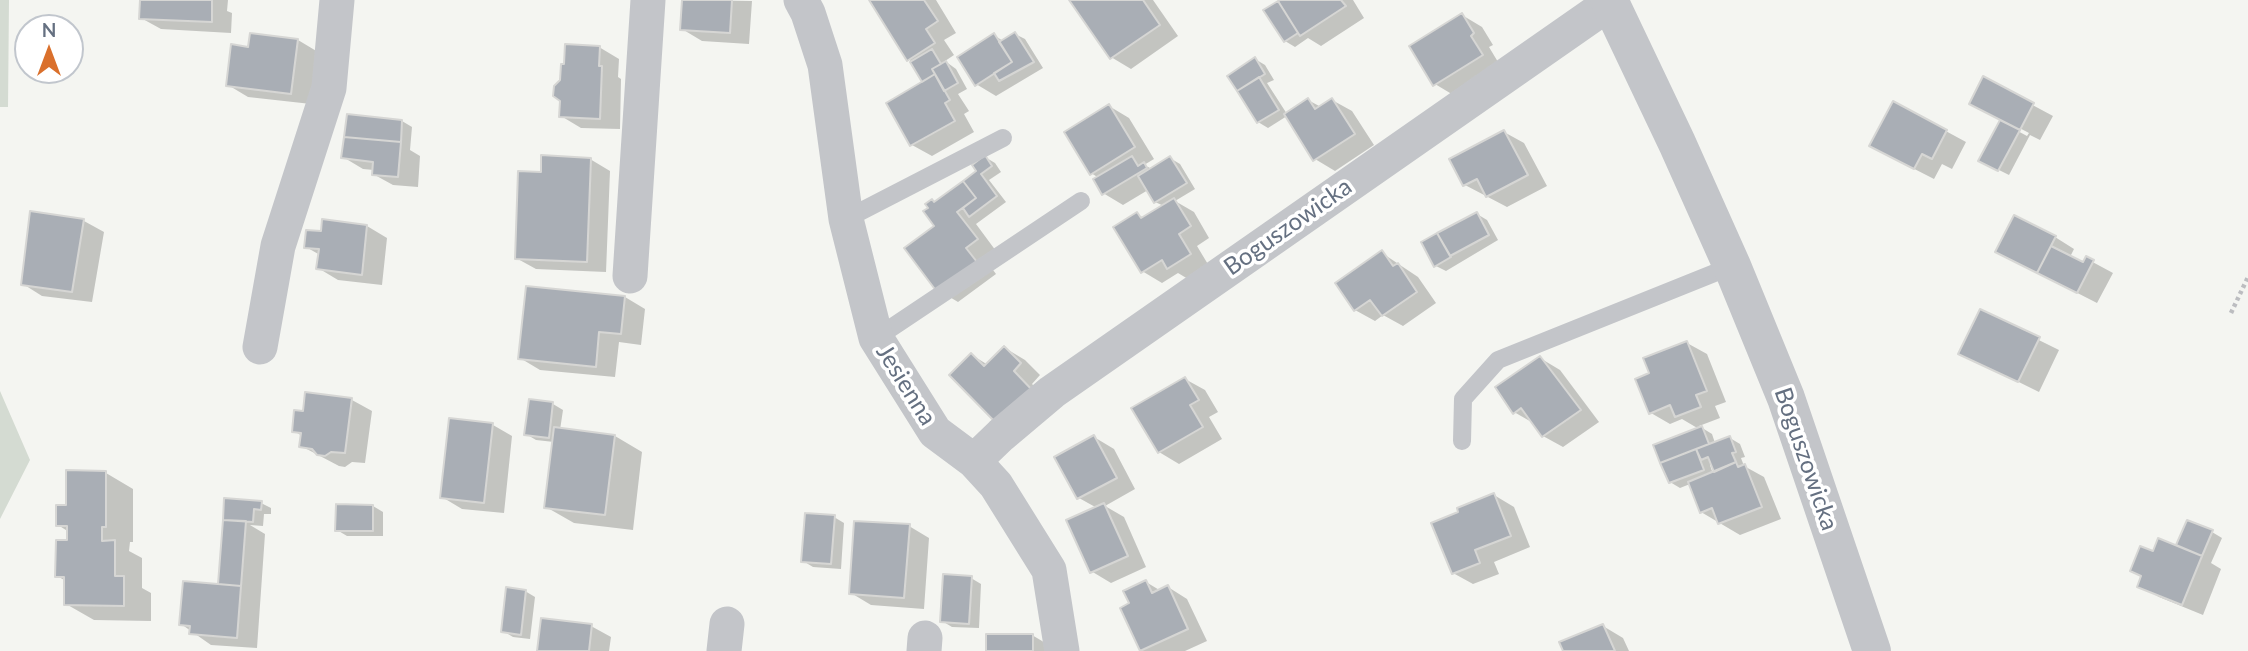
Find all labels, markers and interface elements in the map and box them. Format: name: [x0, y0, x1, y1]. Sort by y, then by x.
north arrow: [14, 14, 84, 84]
text: N: [42, 18, 56, 41]
street label: Boguszowicka: [1219, 172, 1357, 282]
street label: Jesienna: [870, 339, 942, 431]
street label: Boguszowicka: [1768, 384, 1844, 534]

